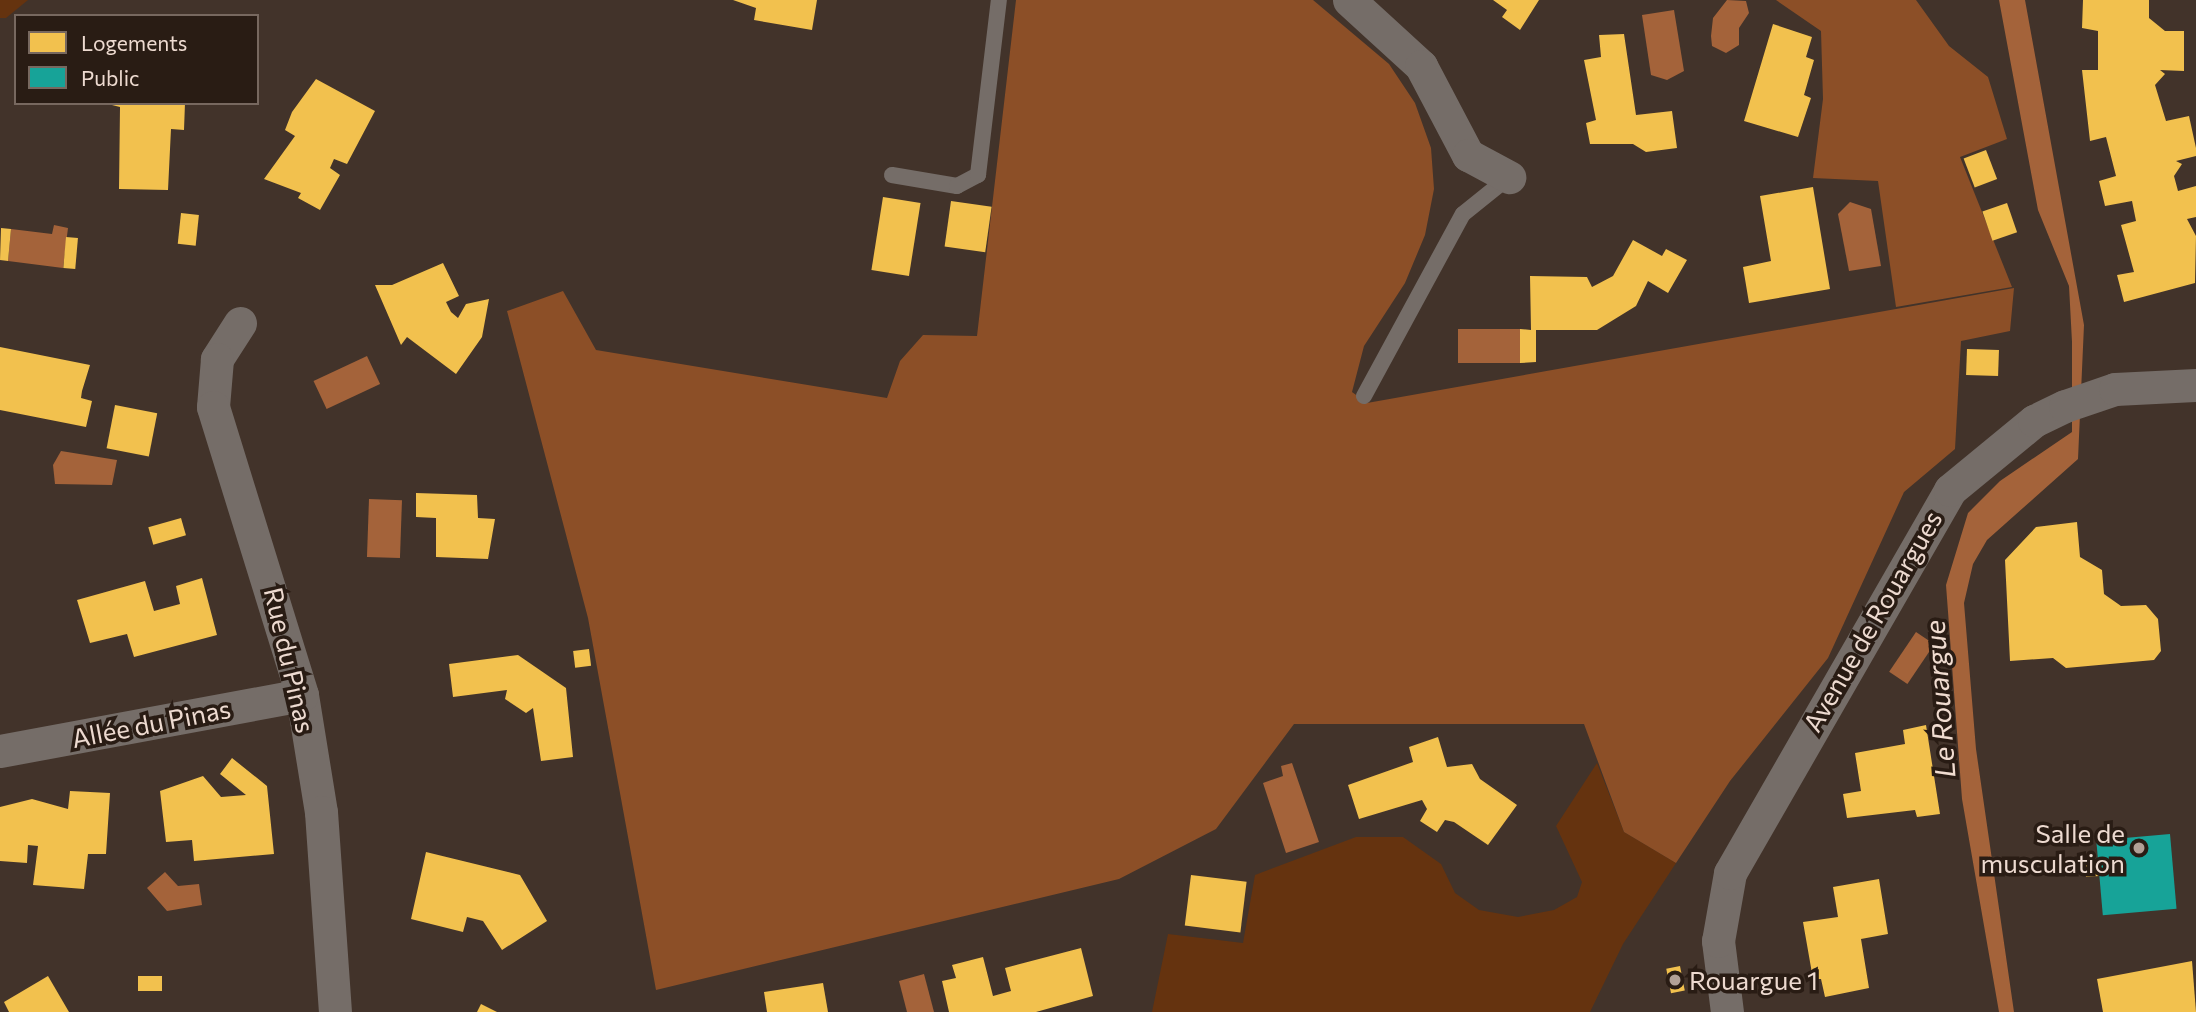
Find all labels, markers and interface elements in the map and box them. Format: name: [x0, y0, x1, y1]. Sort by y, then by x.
legend: [14, 14, 259, 105]
text: Logements: [81, 30, 187, 55]
text: Public: [81, 65, 139, 90]
street label: Avenue de Rouargues: [1796, 505, 1948, 737]
street label: Rue du Pinas: [258, 584, 322, 736]
water label: Le Rouargue: [1917, 619, 1961, 779]
street label: Allée du Pinas: [69, 692, 233, 754]
place label: Salle de musculation: [1981, 817, 2125, 878]
marker: Salle de musculation: [2131, 840, 2147, 856]
place label: Rouargue 1: [1689, 964, 1818, 996]
marker: Rouargue 1: [1667, 972, 1683, 988]

